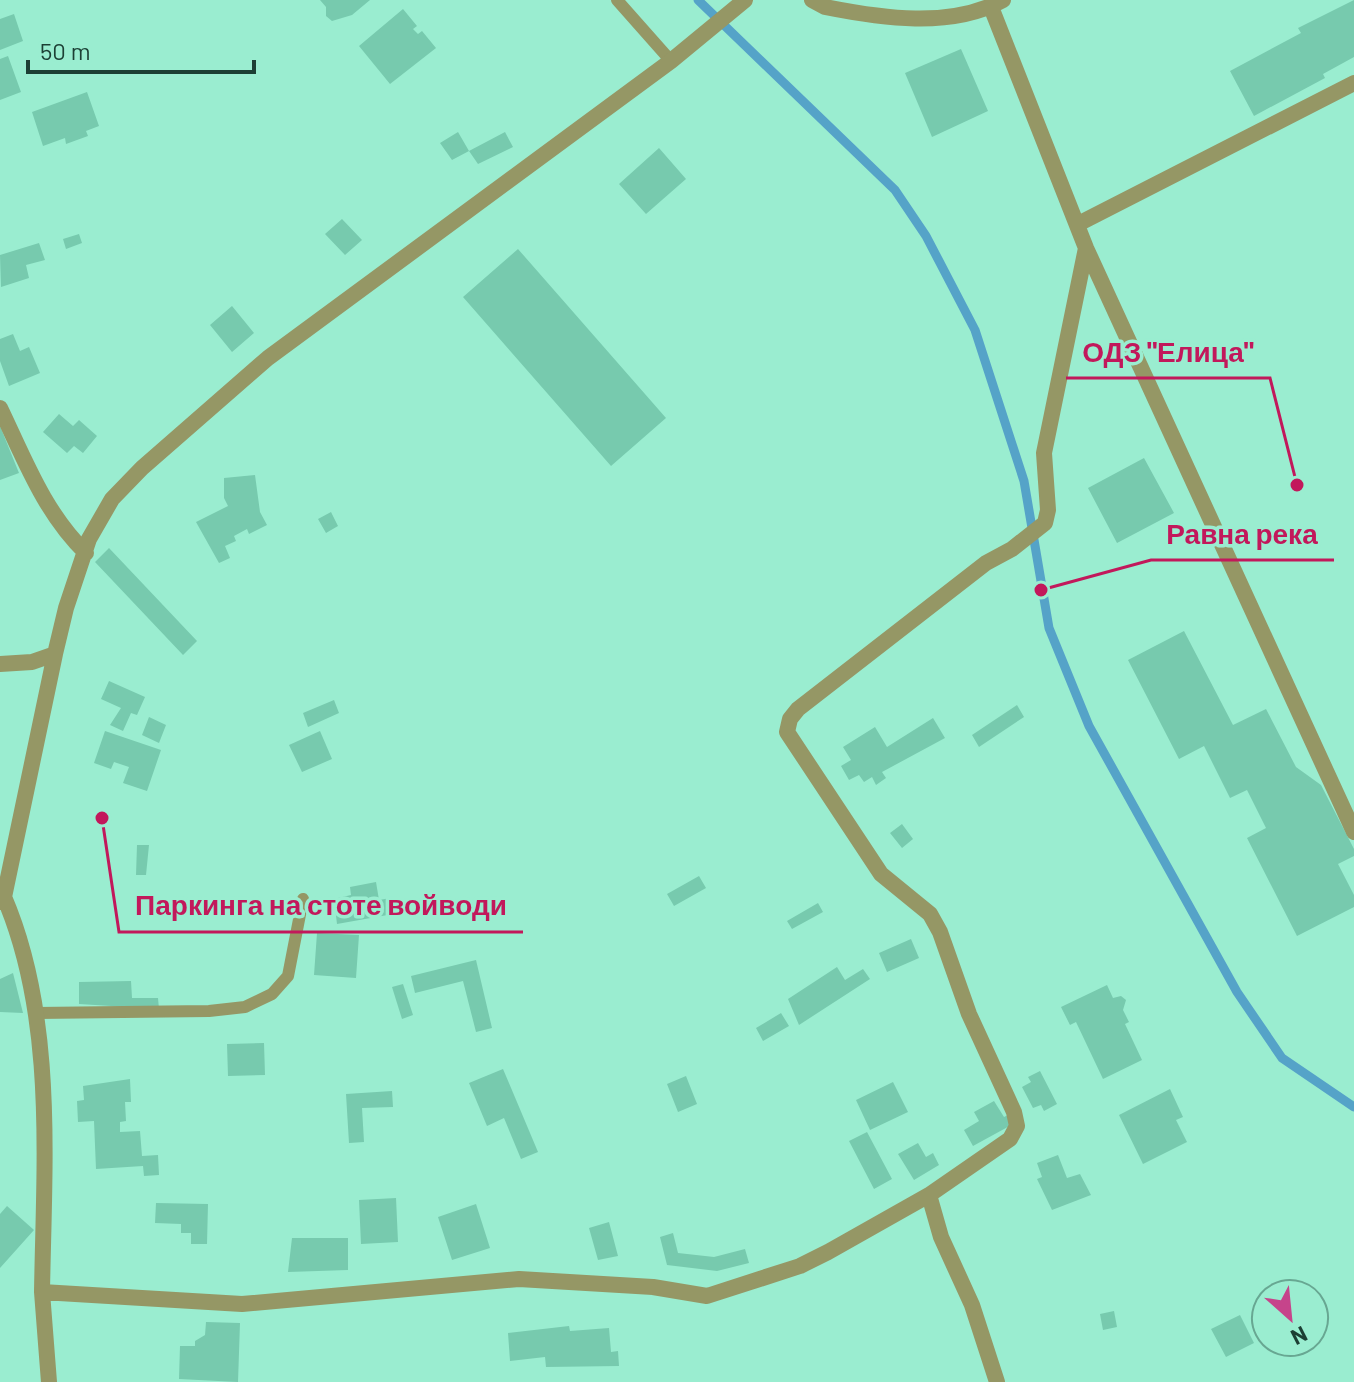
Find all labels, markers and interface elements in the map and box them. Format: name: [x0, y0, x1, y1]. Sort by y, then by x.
scale bar: [28, 24, 254, 74]
text: 50 m: [40, 36, 91, 65]
callout: ОДЗ "Елица": [1066, 326, 1270, 378]
text: ОДЗ "Елица": [1082, 334, 1254, 368]
callout: Равна река: [1151, 508, 1334, 560]
text: Равна река: [1166, 516, 1318, 550]
callout: Паркинга на стоте войводи: [119, 880, 523, 932]
text: Паркинга на стоте войводи: [135, 887, 507, 921]
north arrow: [1250, 1278, 1330, 1358]
text: N: [1287, 1322, 1312, 1352]

